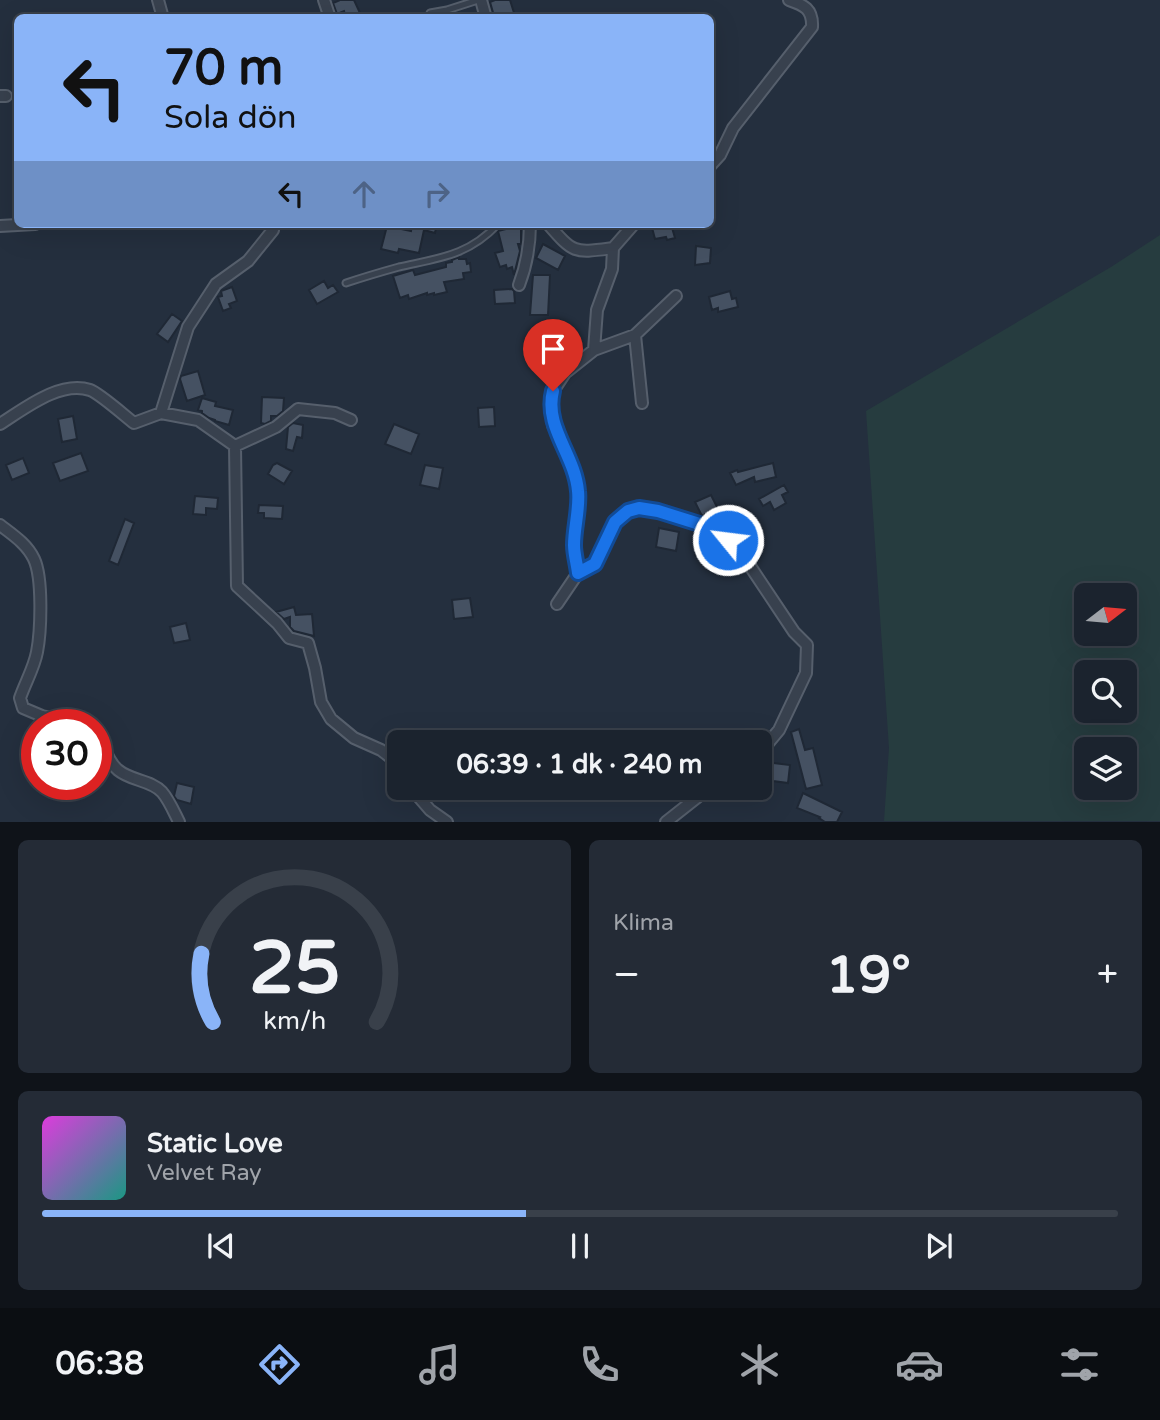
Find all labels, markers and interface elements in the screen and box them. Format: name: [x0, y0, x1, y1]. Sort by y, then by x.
text: 70 m: [164, 39, 283, 98]
icon: left: [49, 42, 140, 133]
text: Sola dön: [164, 99, 297, 137]
icon: left: [272, 175, 310, 213]
icon: ahead: [345, 175, 383, 213]
icon: right: [418, 175, 456, 213]
pin: [523, 319, 583, 391]
icon: arrive: [534, 330, 572, 368]
position arrow: [691, 503, 765, 577]
north arrow: [1074, 583, 1138, 646]
map controls: [1074, 583, 1137, 800]
button: search: [1074, 660, 1137, 723]
speed limit sign: 30: [21, 709, 112, 800]
button: layers: [1074, 737, 1137, 800]
text: 06:39 · 1 dk · 240 m: [457, 749, 702, 780]
text: Klima: [613, 909, 674, 937]
text: 25: [249, 926, 340, 1014]
text: 19°: [826, 944, 911, 1007]
text: −: [613, 952, 640, 998]
text: +: [1097, 952, 1118, 998]
text: km/h: [263, 1006, 326, 1036]
text: Static Love: [147, 1128, 283, 1159]
text: Velvet Ray: [147, 1159, 262, 1187]
icon: previous: [202, 1227, 240, 1265]
icon: pause: [561, 1227, 599, 1265]
icon: next: [920, 1227, 958, 1265]
icon: directions: [255, 1340, 304, 1389]
icon: music: [415, 1340, 464, 1389]
icon: phone: [575, 1340, 624, 1389]
icon: climate: [735, 1340, 784, 1389]
icon: car: [895, 1340, 944, 1389]
icon: filters: [1055, 1340, 1104, 1389]
text: 06:38: [56, 1345, 144, 1383]

